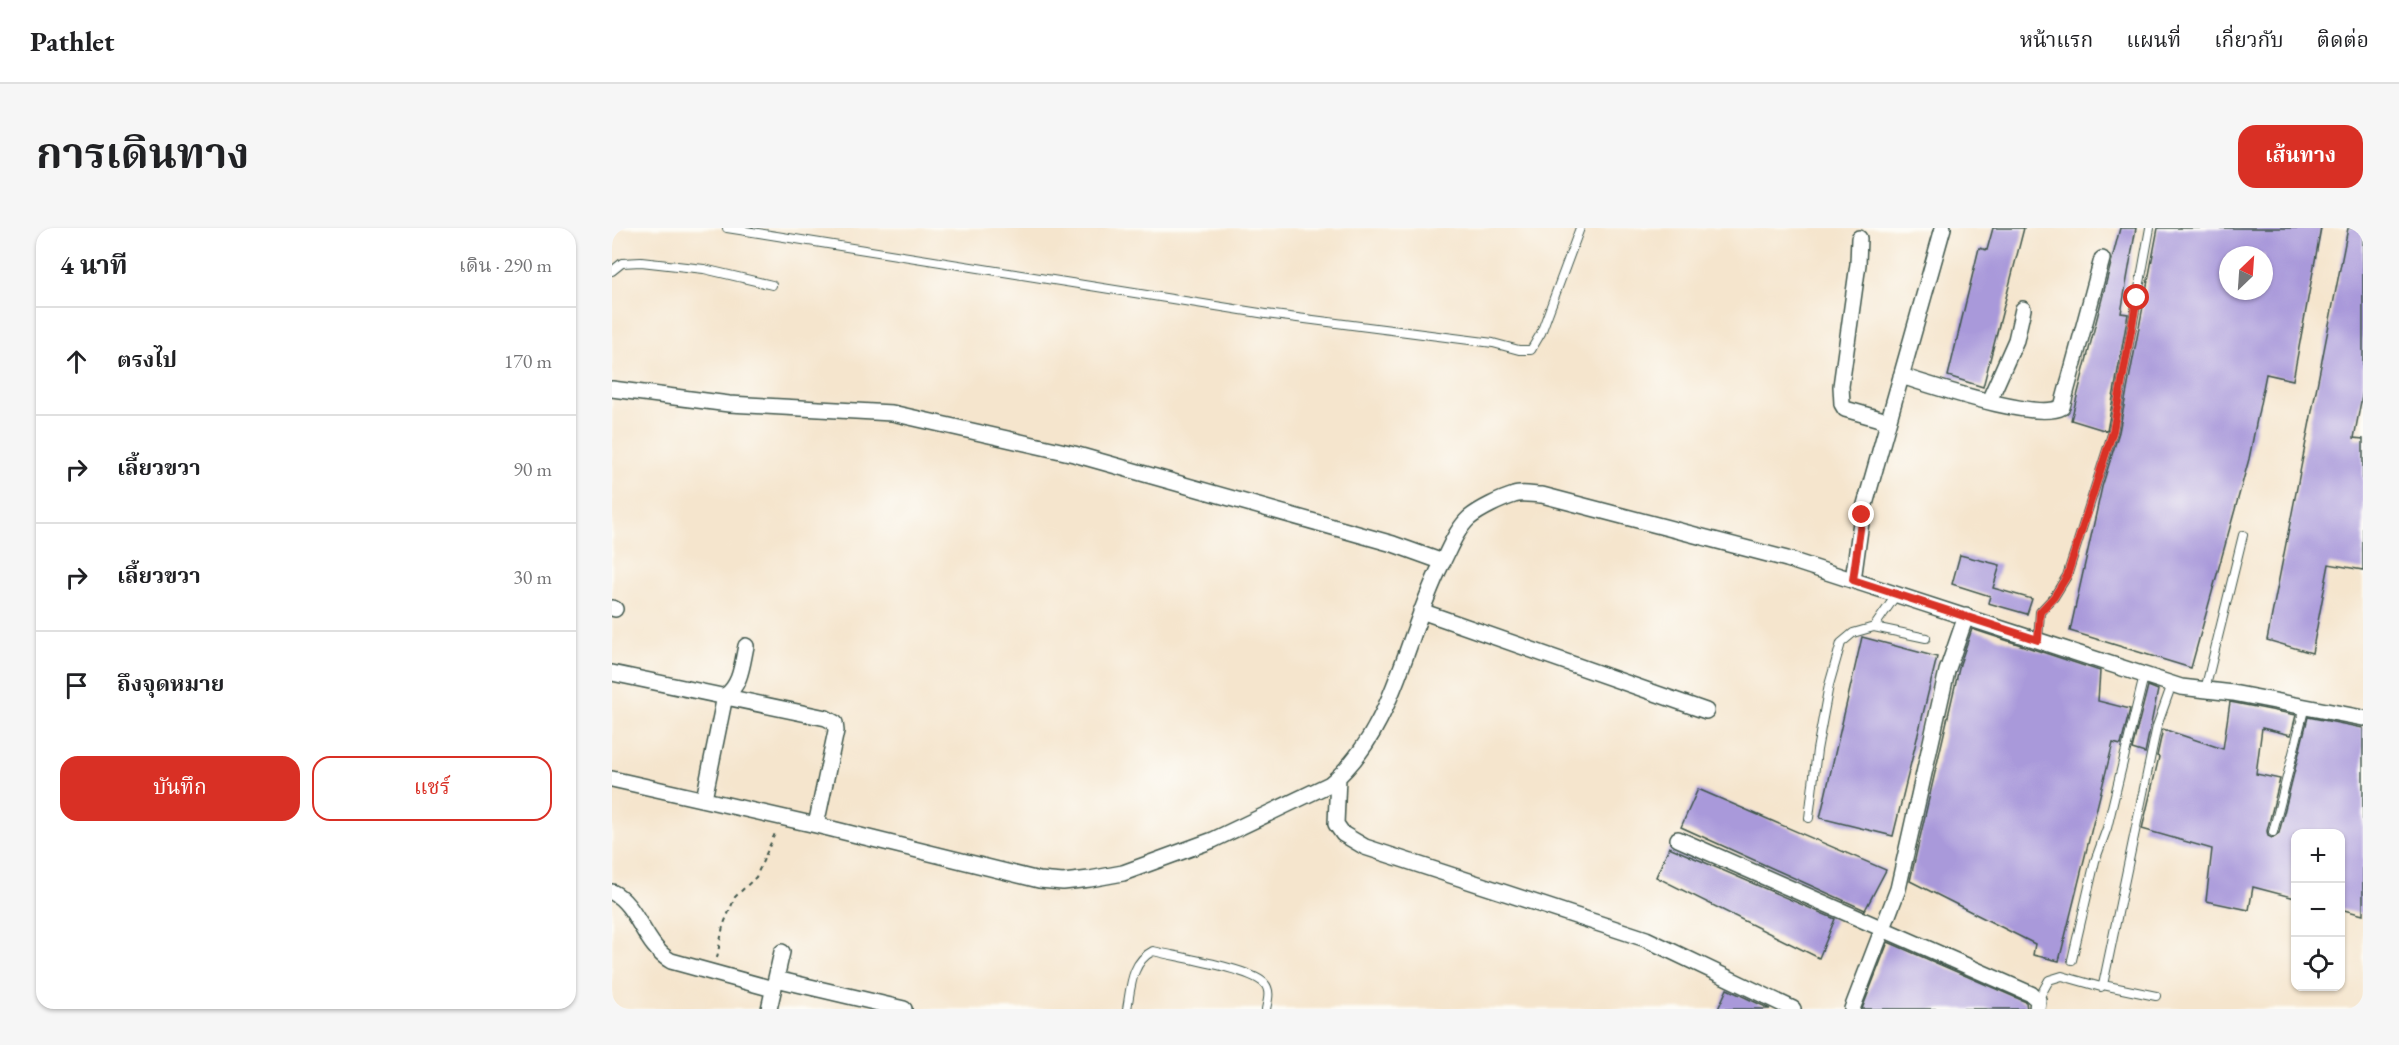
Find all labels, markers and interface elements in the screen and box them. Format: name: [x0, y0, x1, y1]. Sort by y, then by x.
text: Pathlet: [30, 23, 114, 59]
text: หน้าแรก: [2020, 26, 2093, 53]
text: แผนที่: [2126, 26, 2181, 53]
text: เกี่ยวกับ: [2214, 26, 2284, 53]
text: ติดต่อ: [2317, 26, 2369, 53]
button: เส้นทาง: [2238, 125, 2363, 188]
text: การเดินทาง: [36, 126, 249, 181]
north arrow: [2219, 246, 2273, 300]
text: 4 นาที: [60, 248, 127, 282]
text: เดิน · 290 m: [459, 252, 552, 278]
route start: [2123, 284, 2149, 310]
icon: ahead: [60, 345, 93, 378]
text: ตรงไป: [117, 345, 177, 374]
text: 170 m: [504, 348, 552, 374]
icon: right: [60, 453, 93, 486]
text: เลี้ยวขวา: [117, 453, 201, 482]
text: 90 m: [513, 456, 552, 482]
route end: [1848, 501, 1874, 527]
icon: right: [60, 561, 93, 594]
text: เลี้ยวขวา: [117, 561, 201, 590]
text: 30 m: [513, 564, 552, 590]
icon: arrive: [60, 669, 93, 702]
text: ถึงจุดหมาย: [117, 669, 224, 698]
button: บันทึก: [60, 756, 300, 821]
button: แชร์: [312, 756, 552, 821]
map controls: [2291, 829, 2345, 991]
button: +: [2291, 829, 2345, 883]
button: −: [2291, 883, 2345, 937]
button: locate: [2291, 937, 2345, 991]

